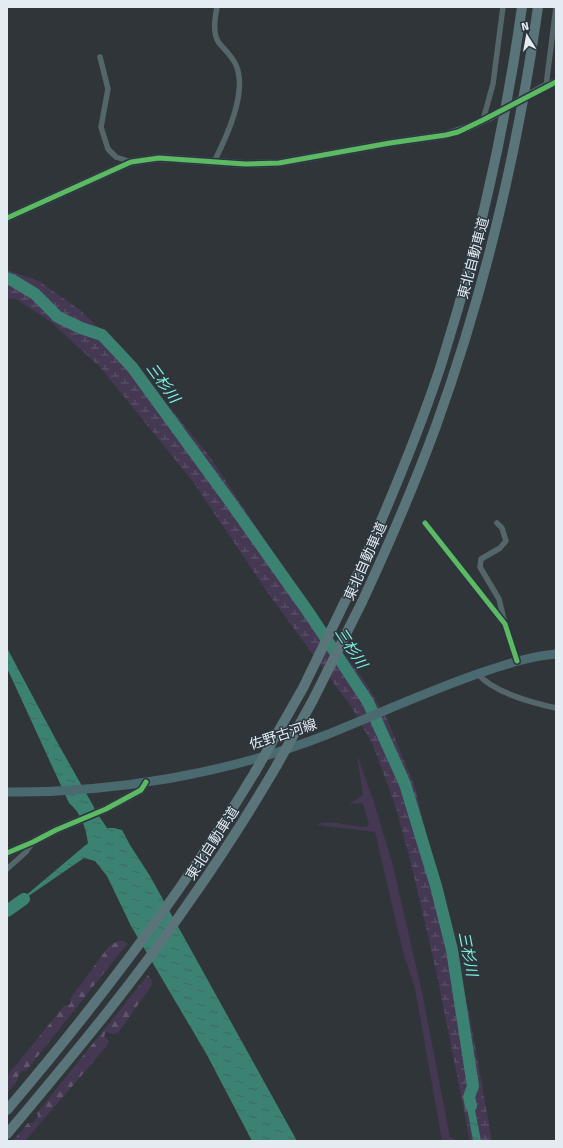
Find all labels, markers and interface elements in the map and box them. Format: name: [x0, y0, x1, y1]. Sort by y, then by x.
north arrow: [507, 16, 547, 56]
text: N: [520, 20, 530, 34]
street label: 東北自動車道: [454, 215, 493, 301]
water label: 三杉川: [142, 360, 185, 408]
street label: 東北自動車道: [341, 519, 390, 603]
water label: 三杉川: [331, 624, 372, 673]
street label: 佐野古河線: [247, 716, 319, 753]
street label: 東北自動車道: [182, 803, 242, 883]
water label: 三杉川: [455, 930, 482, 980]

